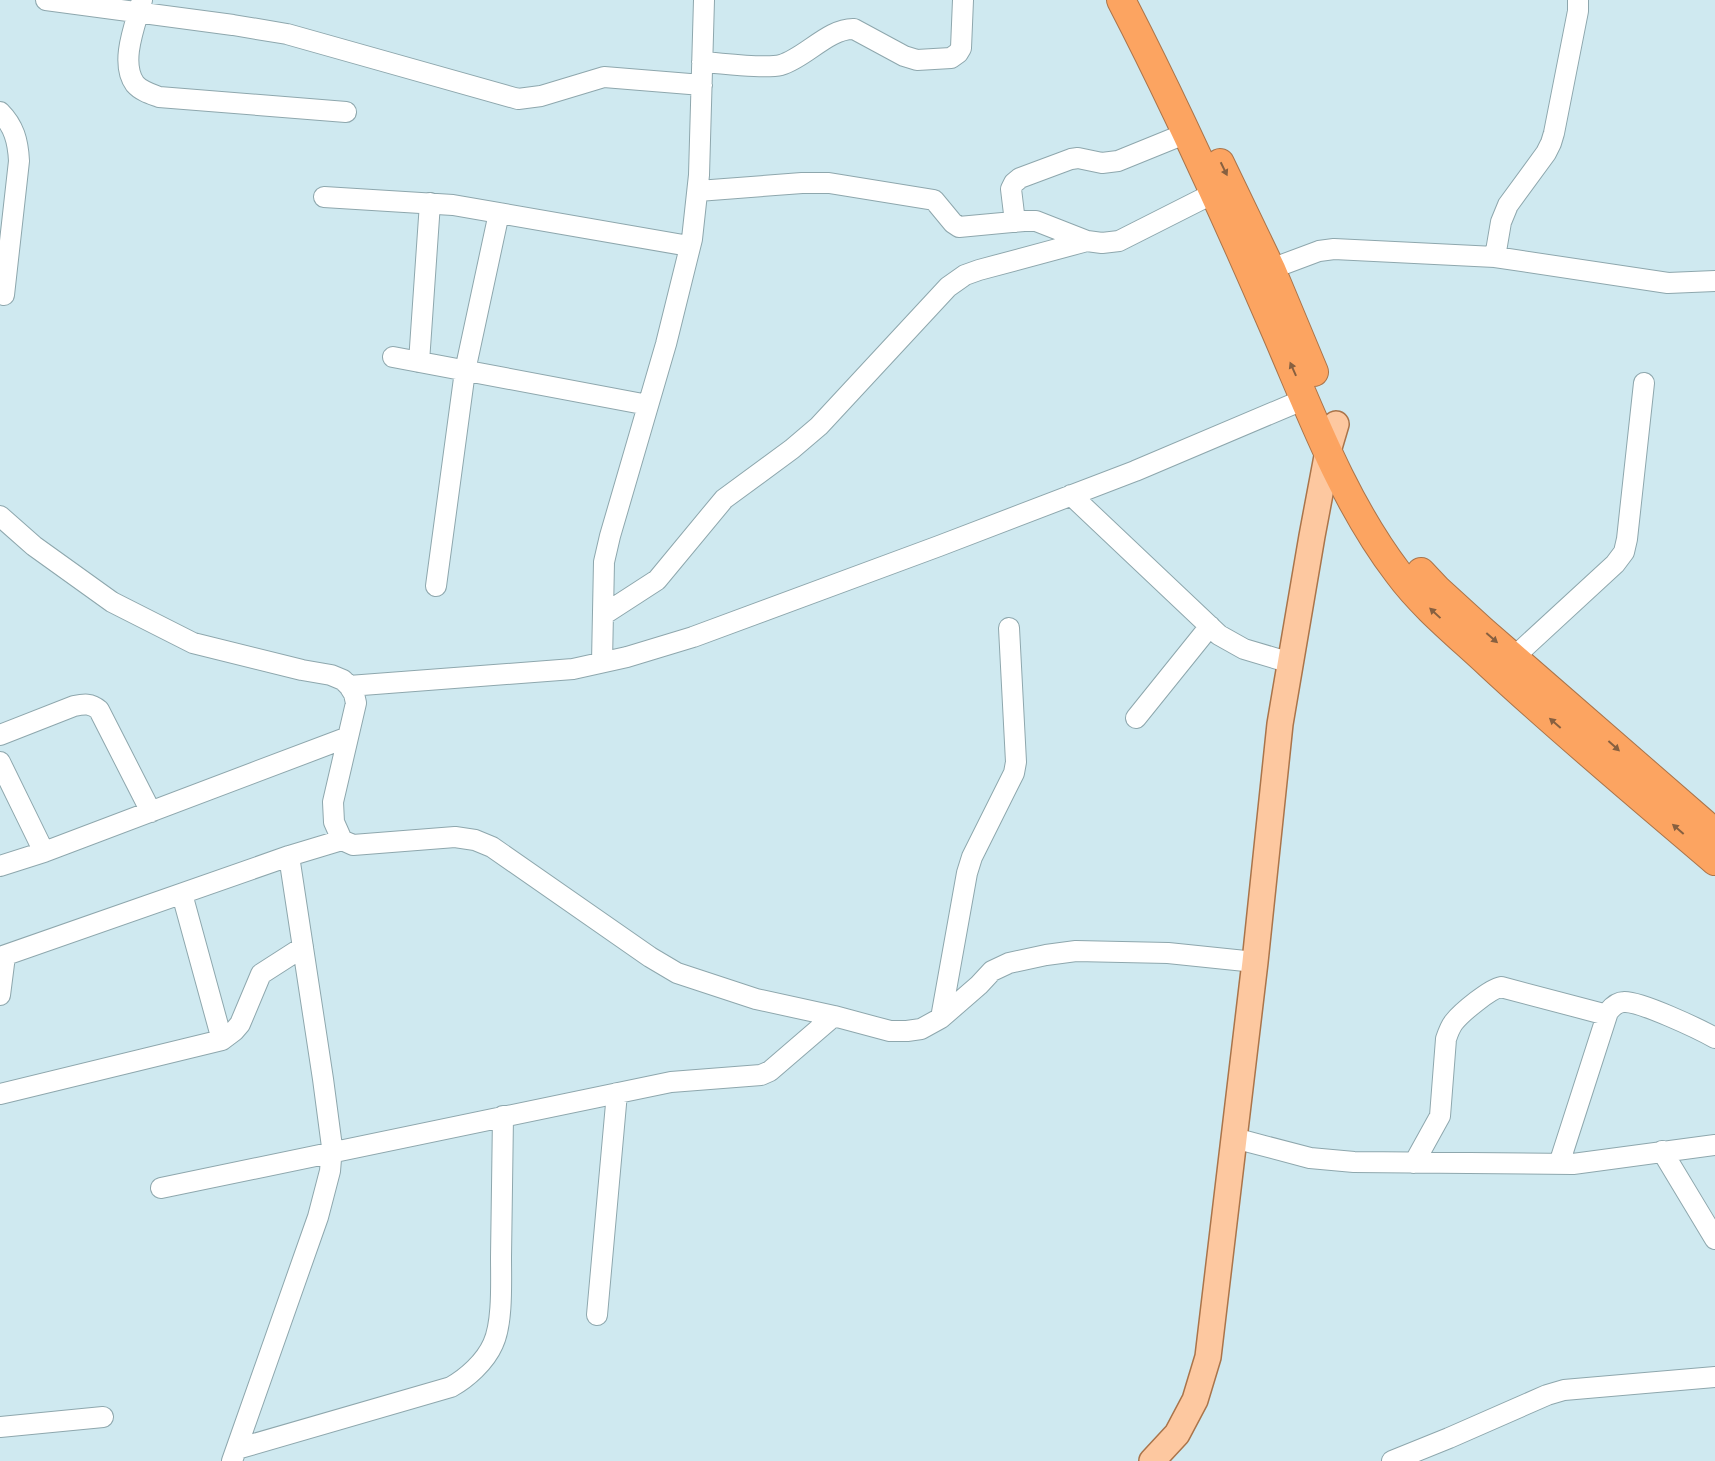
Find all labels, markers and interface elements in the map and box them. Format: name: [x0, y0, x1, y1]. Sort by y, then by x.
one-way arrow: [1220, 162, 1228, 176]
one-way arrow: [1288, 362, 1296, 376]
one-way arrow: [1429, 607, 1441, 619]
one-way arrow: [1486, 633, 1499, 644]
one-way arrow: [1549, 717, 1561, 729]
one-way arrow: [1608, 740, 1620, 752]
one-way arrow: [1672, 824, 1685, 835]

